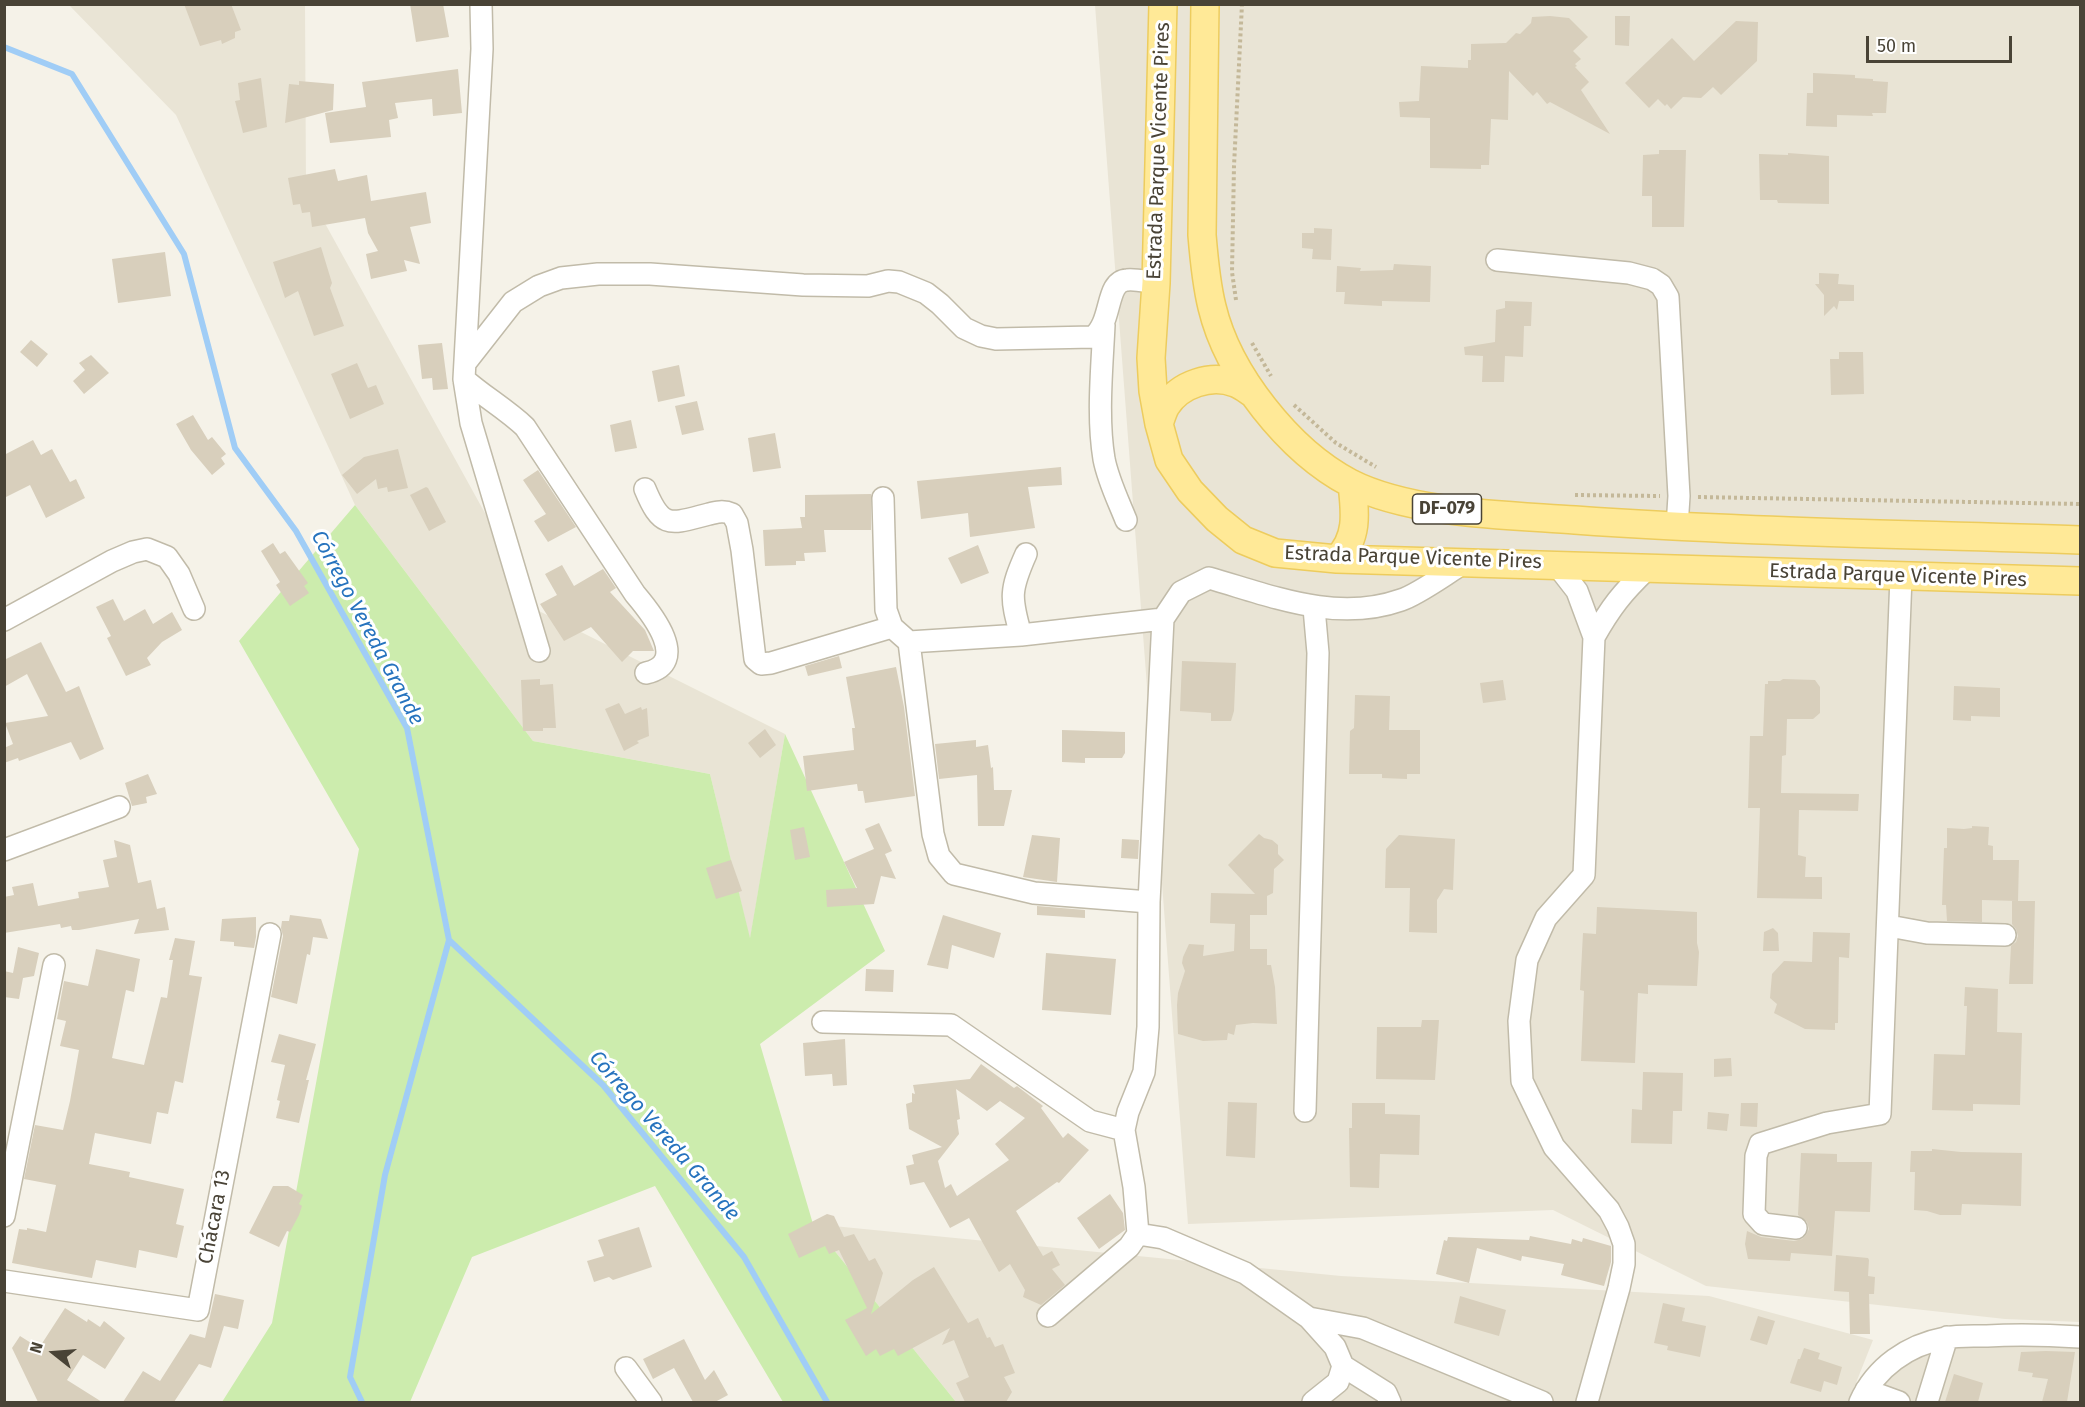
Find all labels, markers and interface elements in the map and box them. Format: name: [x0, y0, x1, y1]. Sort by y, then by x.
street label: Estrada Parque Vicente Pires: [1143, 22, 1175, 280]
scale bar: [1869, 24, 2014, 62]
text: 50 m: [1877, 35, 1916, 57]
road number: DF-079: [1412, 494, 1482, 524]
water label: Córrego Vereda Grande: [305, 526, 429, 730]
street label: Estrada Parque Vicente Pires: [1284, 542, 1542, 574]
street label: Estrada Parque Vicente Pires: [1769, 560, 2027, 592]
water label: Córrego Vereda Grande: [583, 1046, 745, 1226]
street label: Chácara 13: [194, 1168, 236, 1266]
north arrow: [24, 1323, 84, 1383]
text: N: [26, 1340, 47, 1355]

